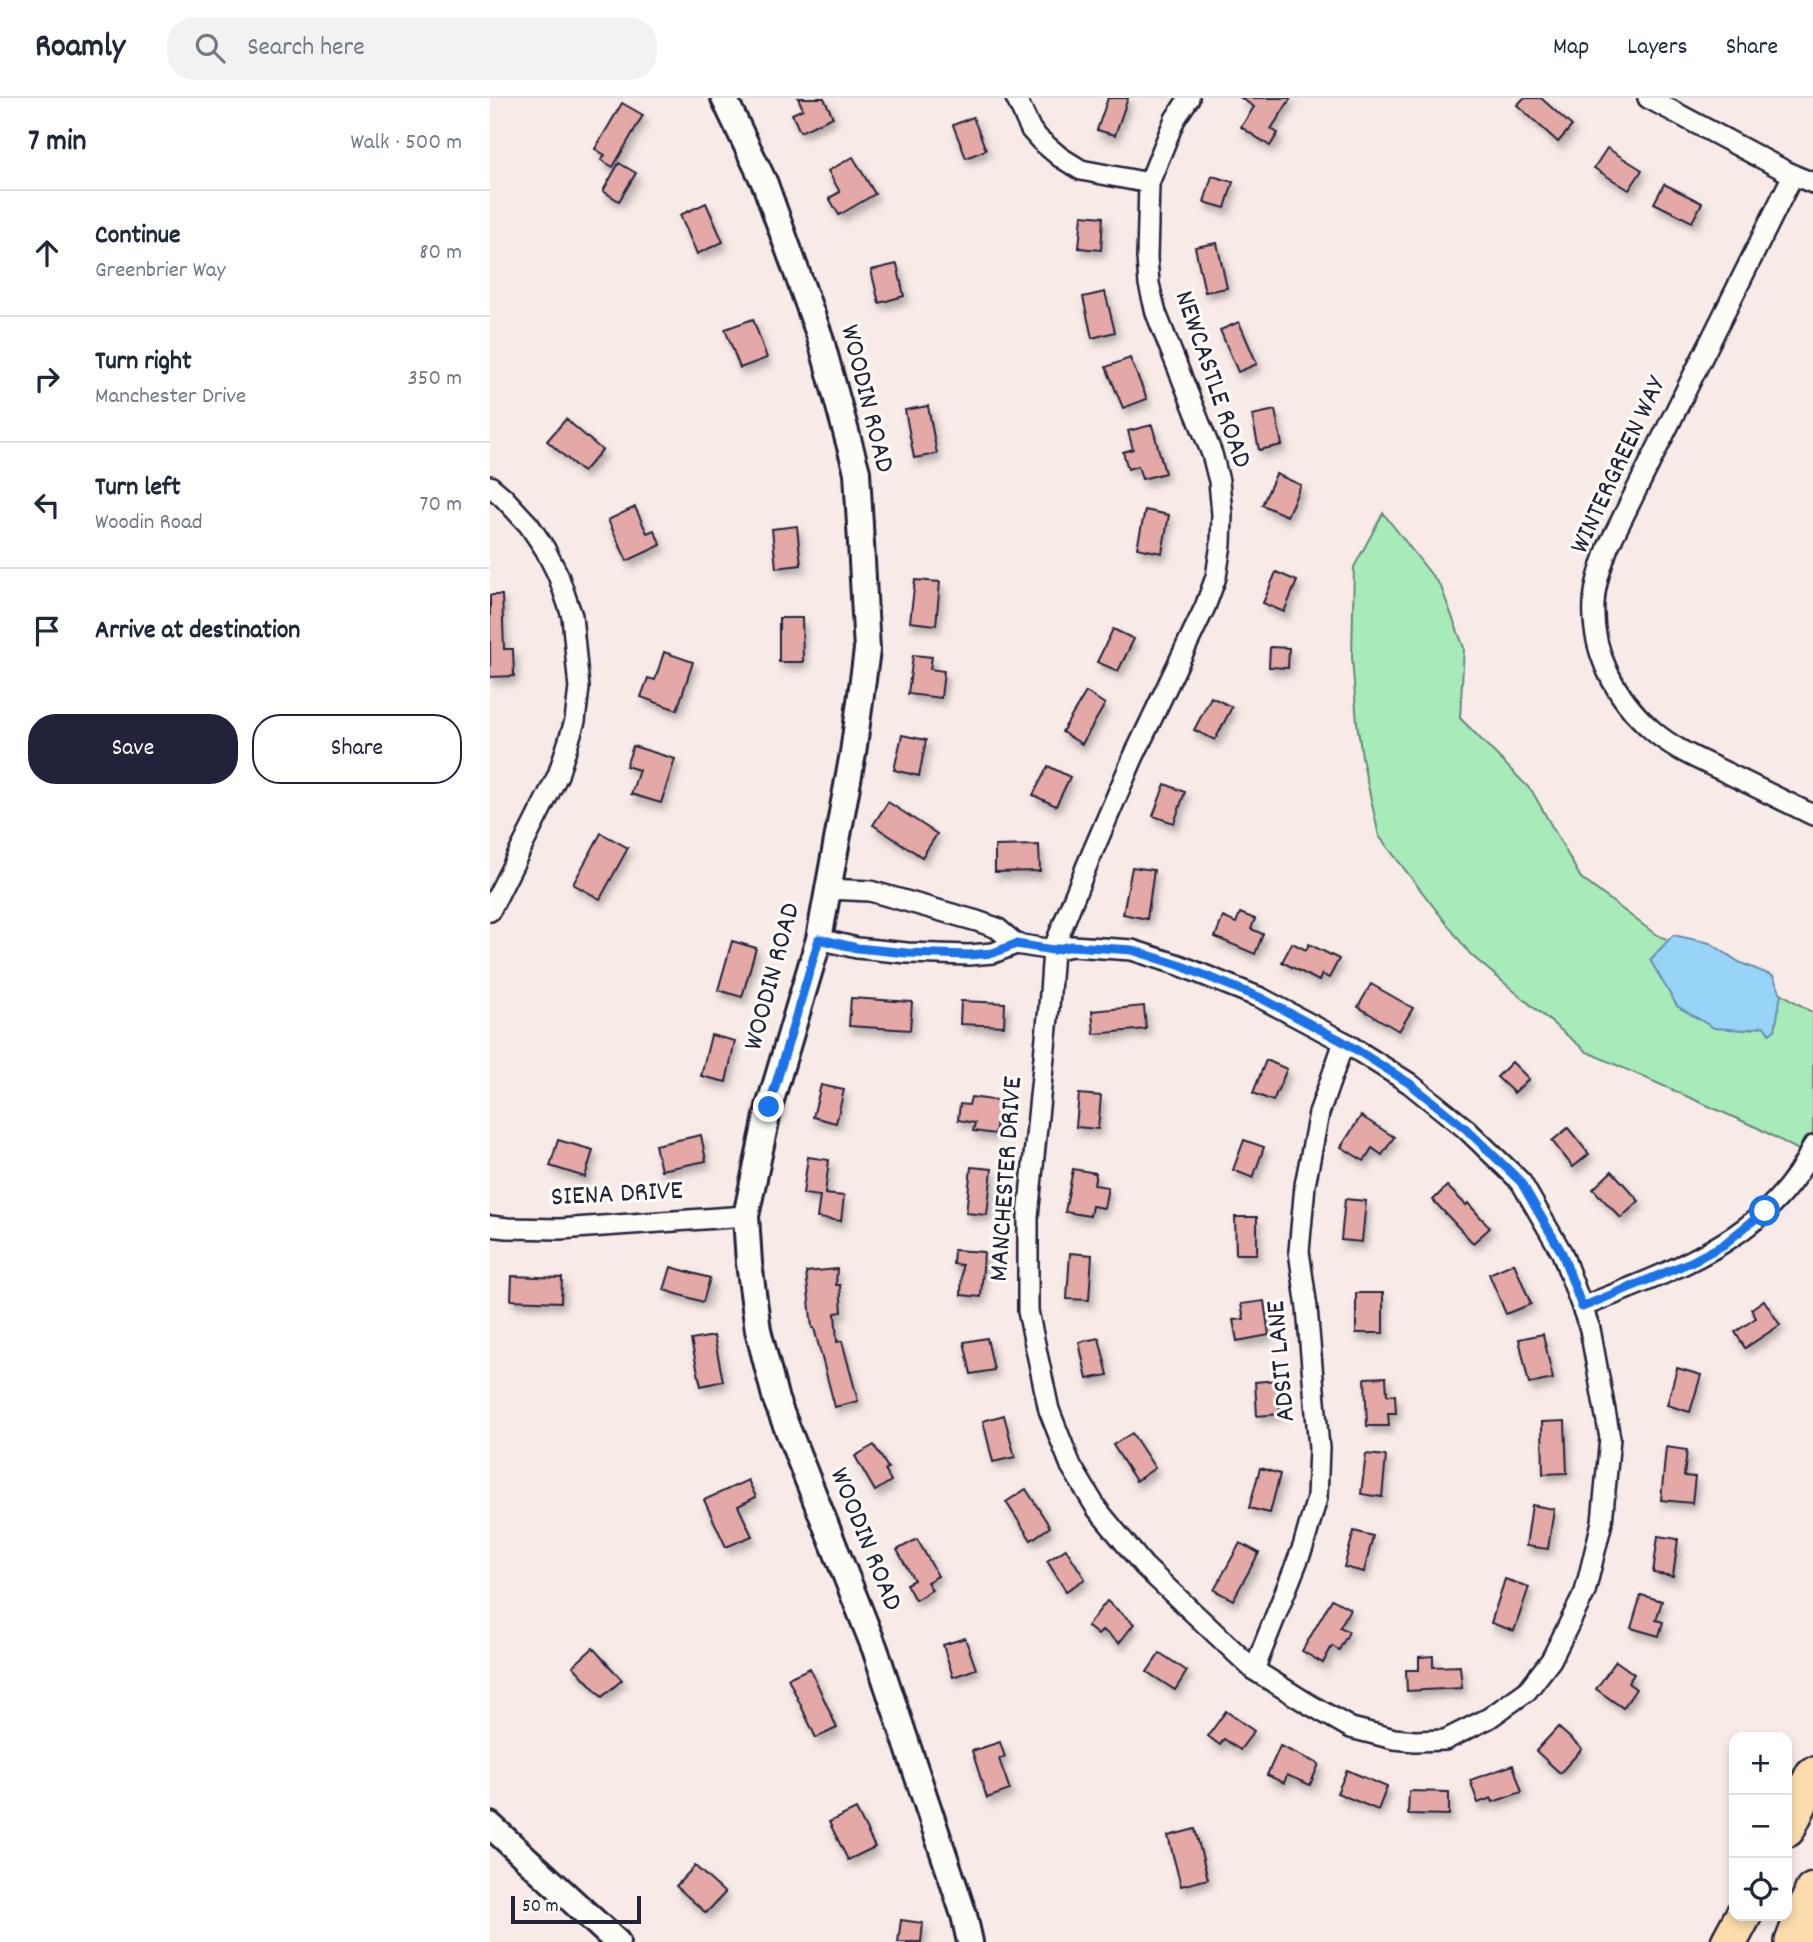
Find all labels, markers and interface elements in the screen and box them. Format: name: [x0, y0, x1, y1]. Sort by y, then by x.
search box: [167, 17, 657, 80]
text: Roamly: [35, 25, 125, 72]
icon: search: [191, 29, 229, 67]
text: Search here: [247, 30, 365, 67]
text: Map: [1553, 31, 1589, 65]
text: Layers: [1627, 31, 1688, 65]
text: Share: [1726, 31, 1778, 65]
text: 7 min: [28, 122, 86, 165]
text: Walk · 500 m: [351, 127, 462, 160]
text: Continue: [95, 218, 180, 255]
icon: ahead: [28, 234, 66, 272]
text: 80 m: [419, 237, 462, 270]
text: Greenbrier Way: [95, 255, 226, 288]
street label: NEWCASTLE ROAD: [1162, 286, 1260, 474]
street label: WOODIN ROAD: [827, 321, 903, 477]
text: Turn right: [95, 344, 192, 381]
icon: right: [28, 360, 66, 398]
text: 350 m: [408, 363, 462, 396]
street label: WINTERGREEN WAY: [1561, 370, 1679, 561]
text: Manchester Drive: [95, 381, 246, 414]
text: Turn left: [95, 470, 181, 507]
icon: left: [28, 486, 66, 524]
text: 70 m: [420, 489, 462, 522]
text: Woodin Road: [95, 507, 203, 540]
icon: arrive: [28, 612, 66, 650]
text: Arrive at destination: [95, 613, 300, 650]
button: Save: [28, 714, 238, 784]
button: Share: [252, 714, 462, 784]
street label: WOODIN ROAD: [735, 899, 813, 1055]
street label: MANCHESTER DRIVE: [981, 1075, 1035, 1283]
route end: [753, 1091, 784, 1122]
street label: SIENA DRIVE: [550, 1173, 684, 1219]
route start: [1749, 1195, 1780, 1226]
street label: ADSIT LANE: [1258, 1298, 1308, 1423]
street label: WOODIN ROAD: [817, 1462, 911, 1618]
map controls: [1729, 1732, 1792, 1921]
button: +: [1729, 1732, 1792, 1795]
button: −: [1729, 1795, 1792, 1858]
button: locate: [1729, 1858, 1792, 1921]
scale bar: [511, 1893, 640, 1925]
text: 50 m: [522, 1894, 559, 1921]

